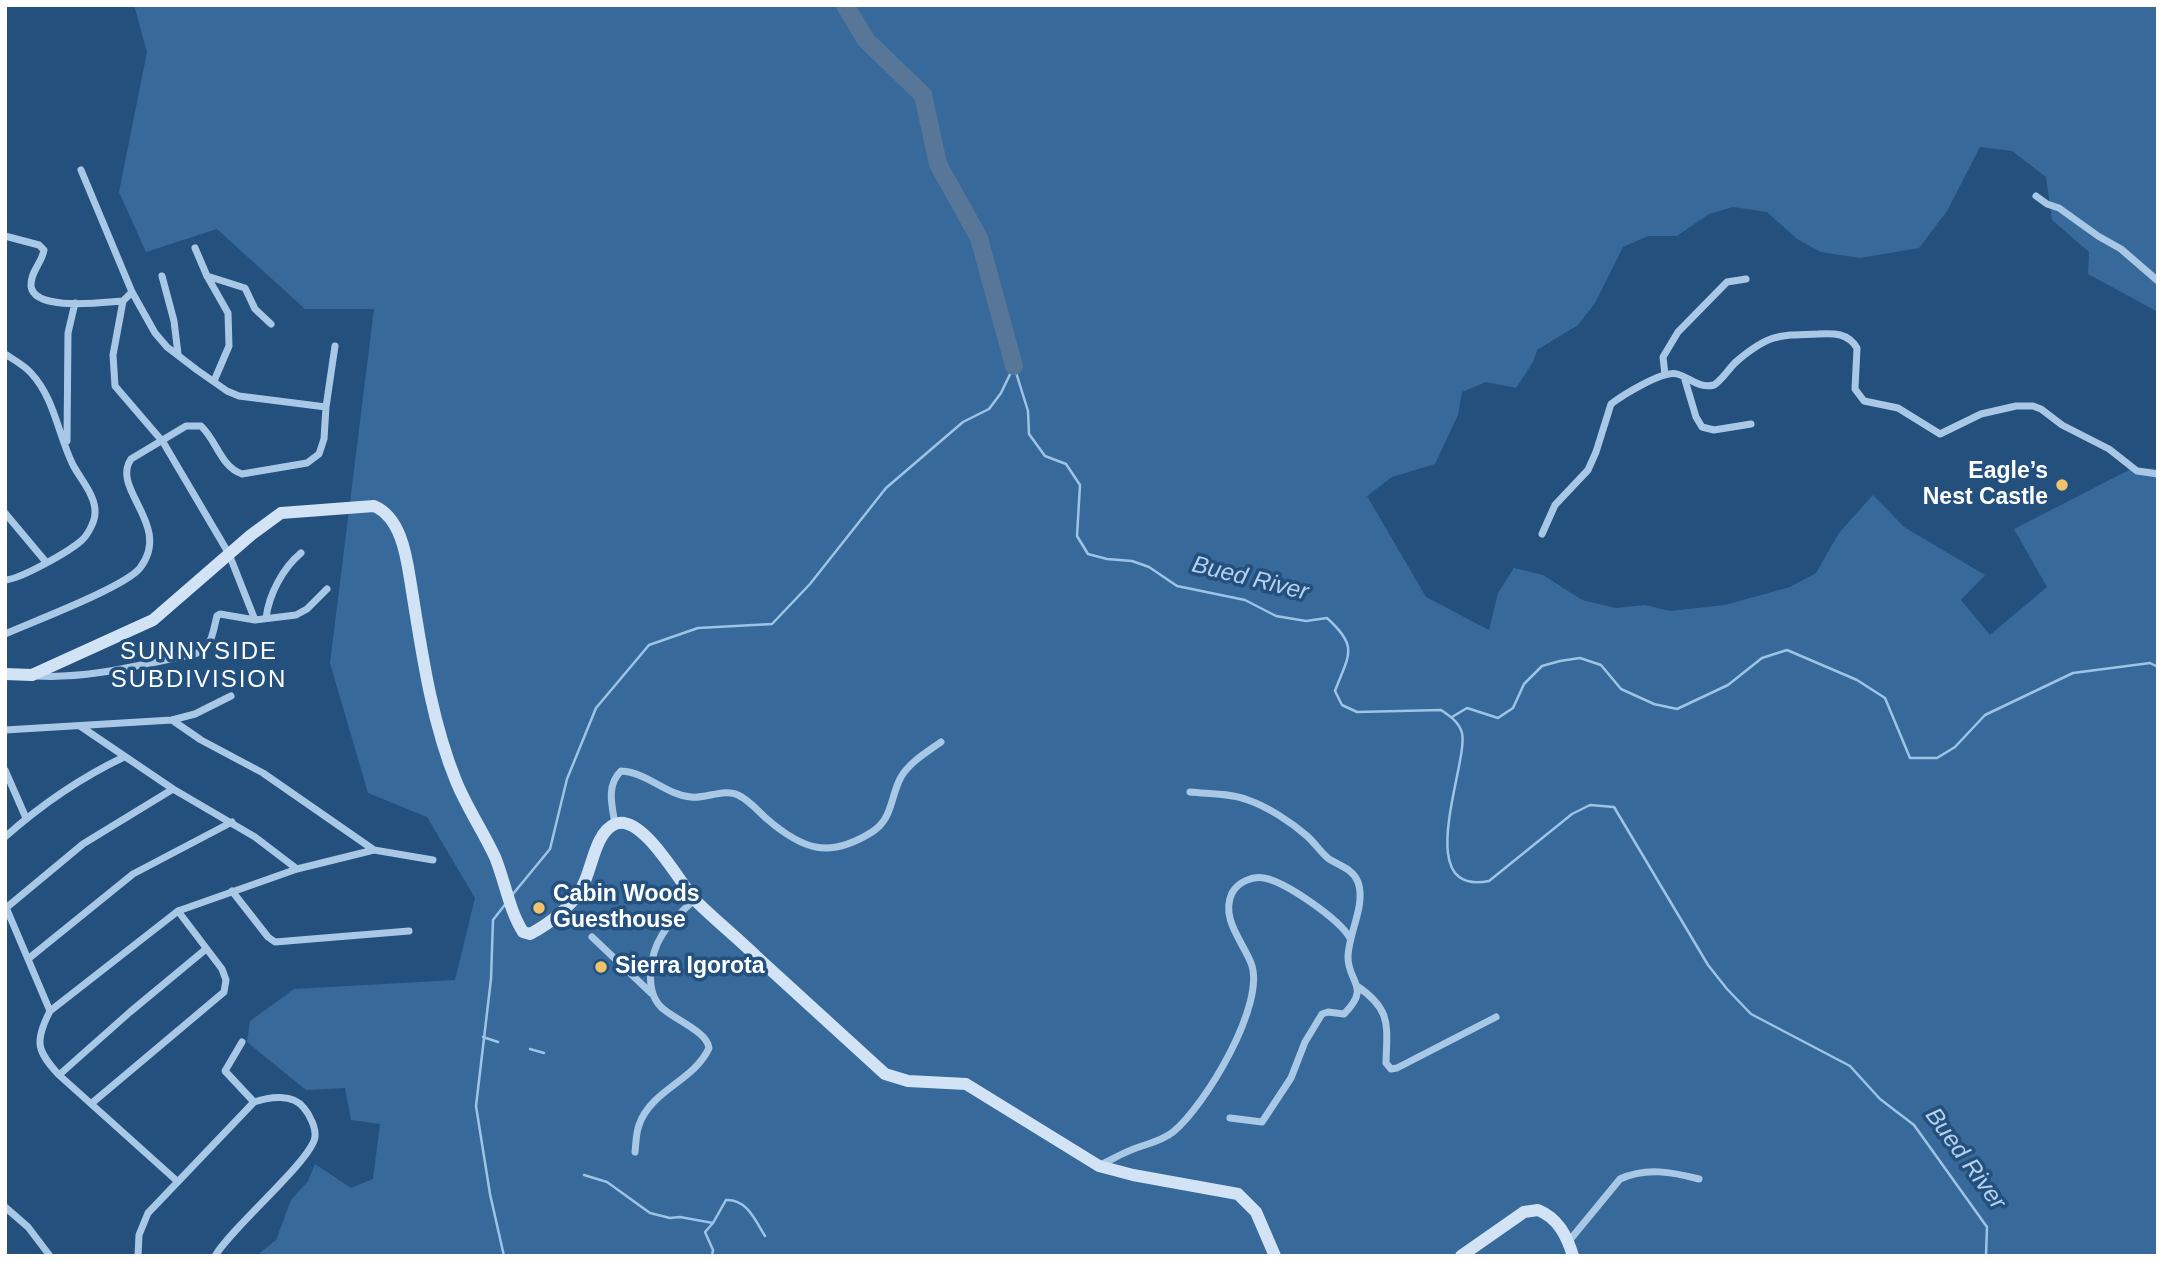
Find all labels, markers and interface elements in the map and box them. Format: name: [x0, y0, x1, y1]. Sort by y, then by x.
place label: Eagle’s Nest Castle: [1923, 458, 2048, 512]
marker: Eagle’s Nest Castle: [2054, 477, 2070, 493]
water label: Bued River: [1189, 551, 1311, 607]
district label: SUNNYSIDE SUBDIVISION: [112, 638, 286, 694]
place label: Cabin Woods Guesthouse: [553, 881, 700, 935]
marker: Cabin Woods Guesthouse: [531, 900, 547, 916]
place label: Sierra Igorota: [615, 953, 765, 981]
marker: Sierra Igorota: [593, 959, 609, 975]
water label: Bued River: [1918, 1103, 2012, 1215]

